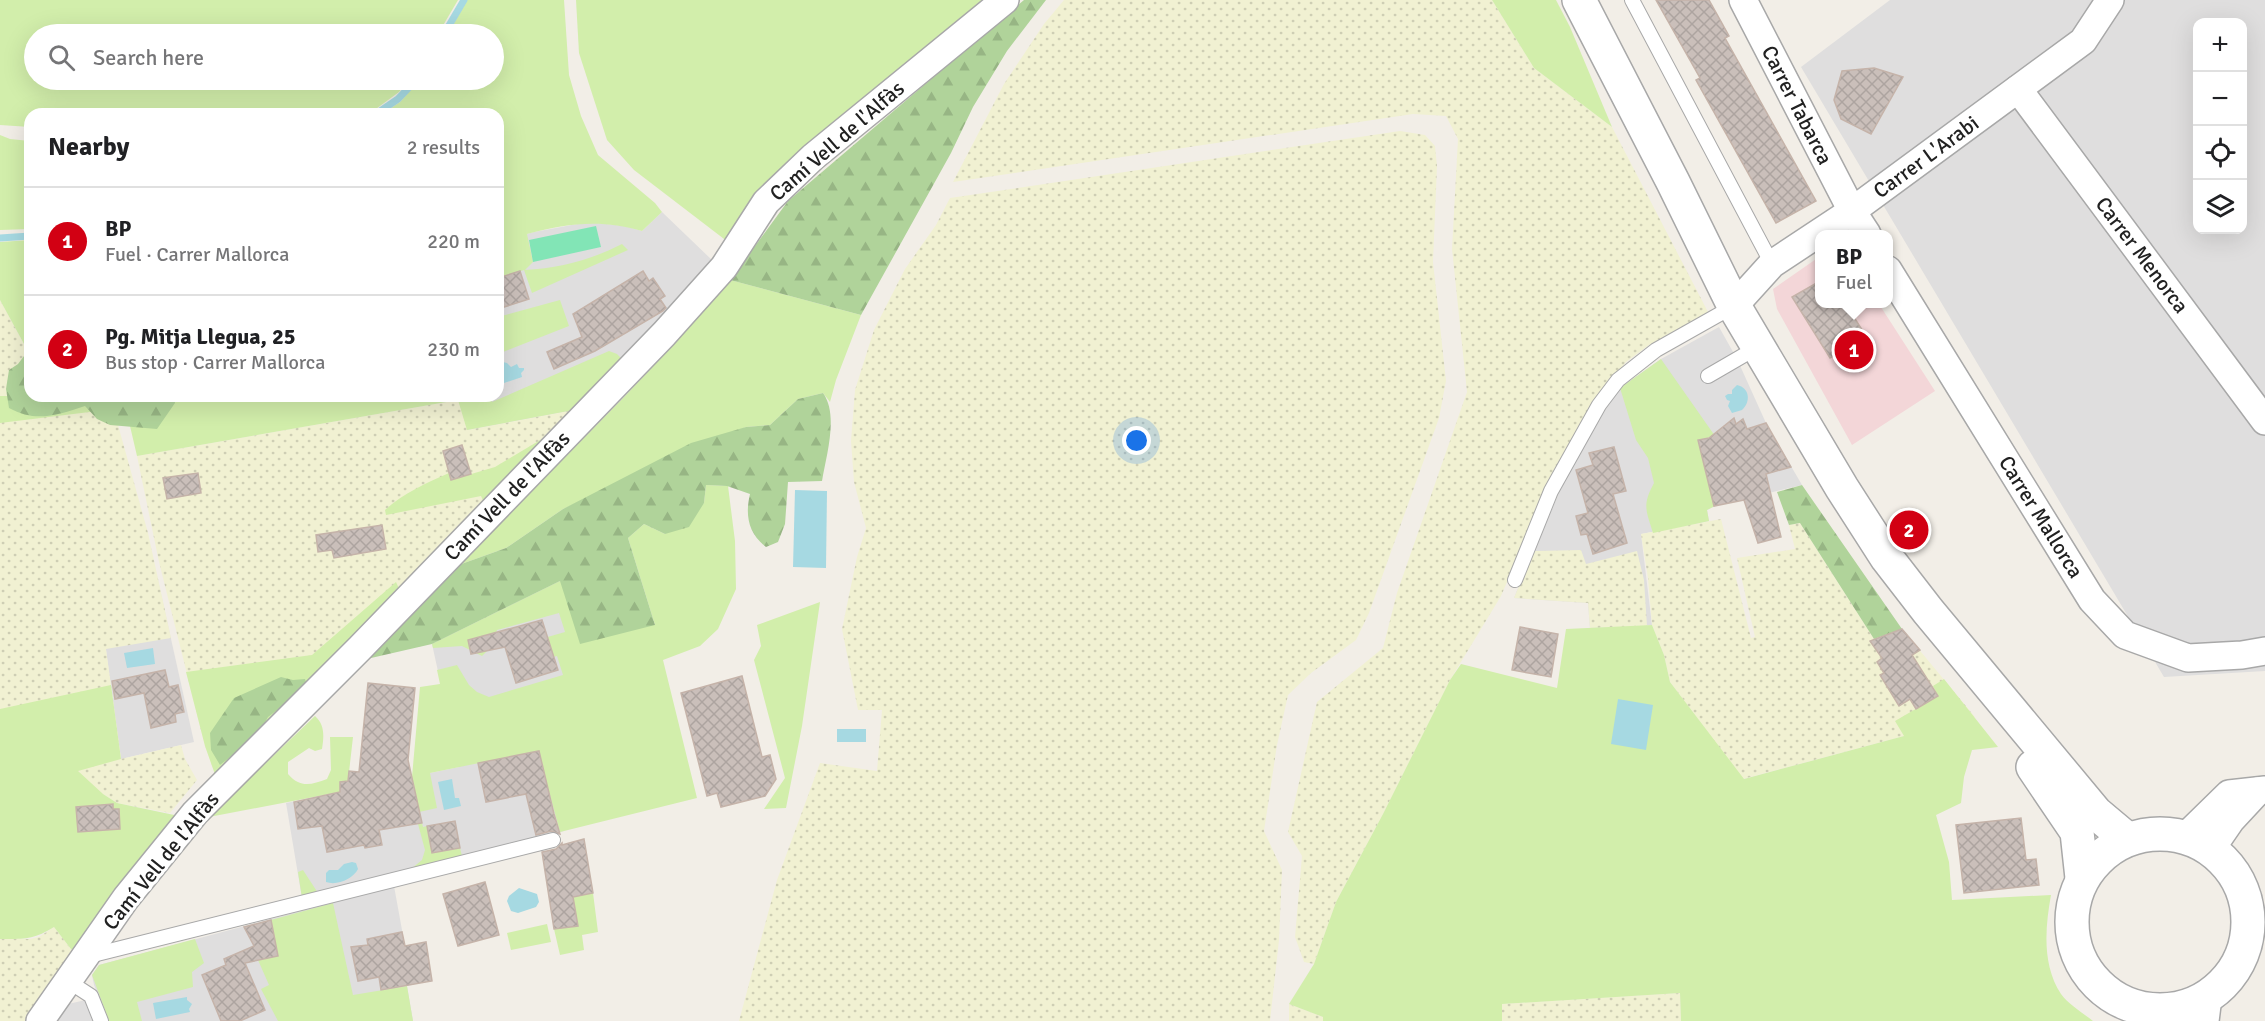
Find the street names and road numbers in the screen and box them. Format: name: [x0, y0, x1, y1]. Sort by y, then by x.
street label: Carrer Tabarca: [1756, 41, 1838, 169]
street label: Camí Vell de l'Alfàs: [764, 75, 910, 207]
street label: Carrer L'Arabi: [1868, 110, 1984, 204]
street label: Carrer Menorca: [2090, 192, 2194, 318]
street label: Camí Vell de l'Alfàs: [439, 426, 575, 566]
street label: Carrer Mallorca: [1993, 451, 2089, 583]
street label: Camí Vell de l'Alfàs: [97, 787, 225, 935]

